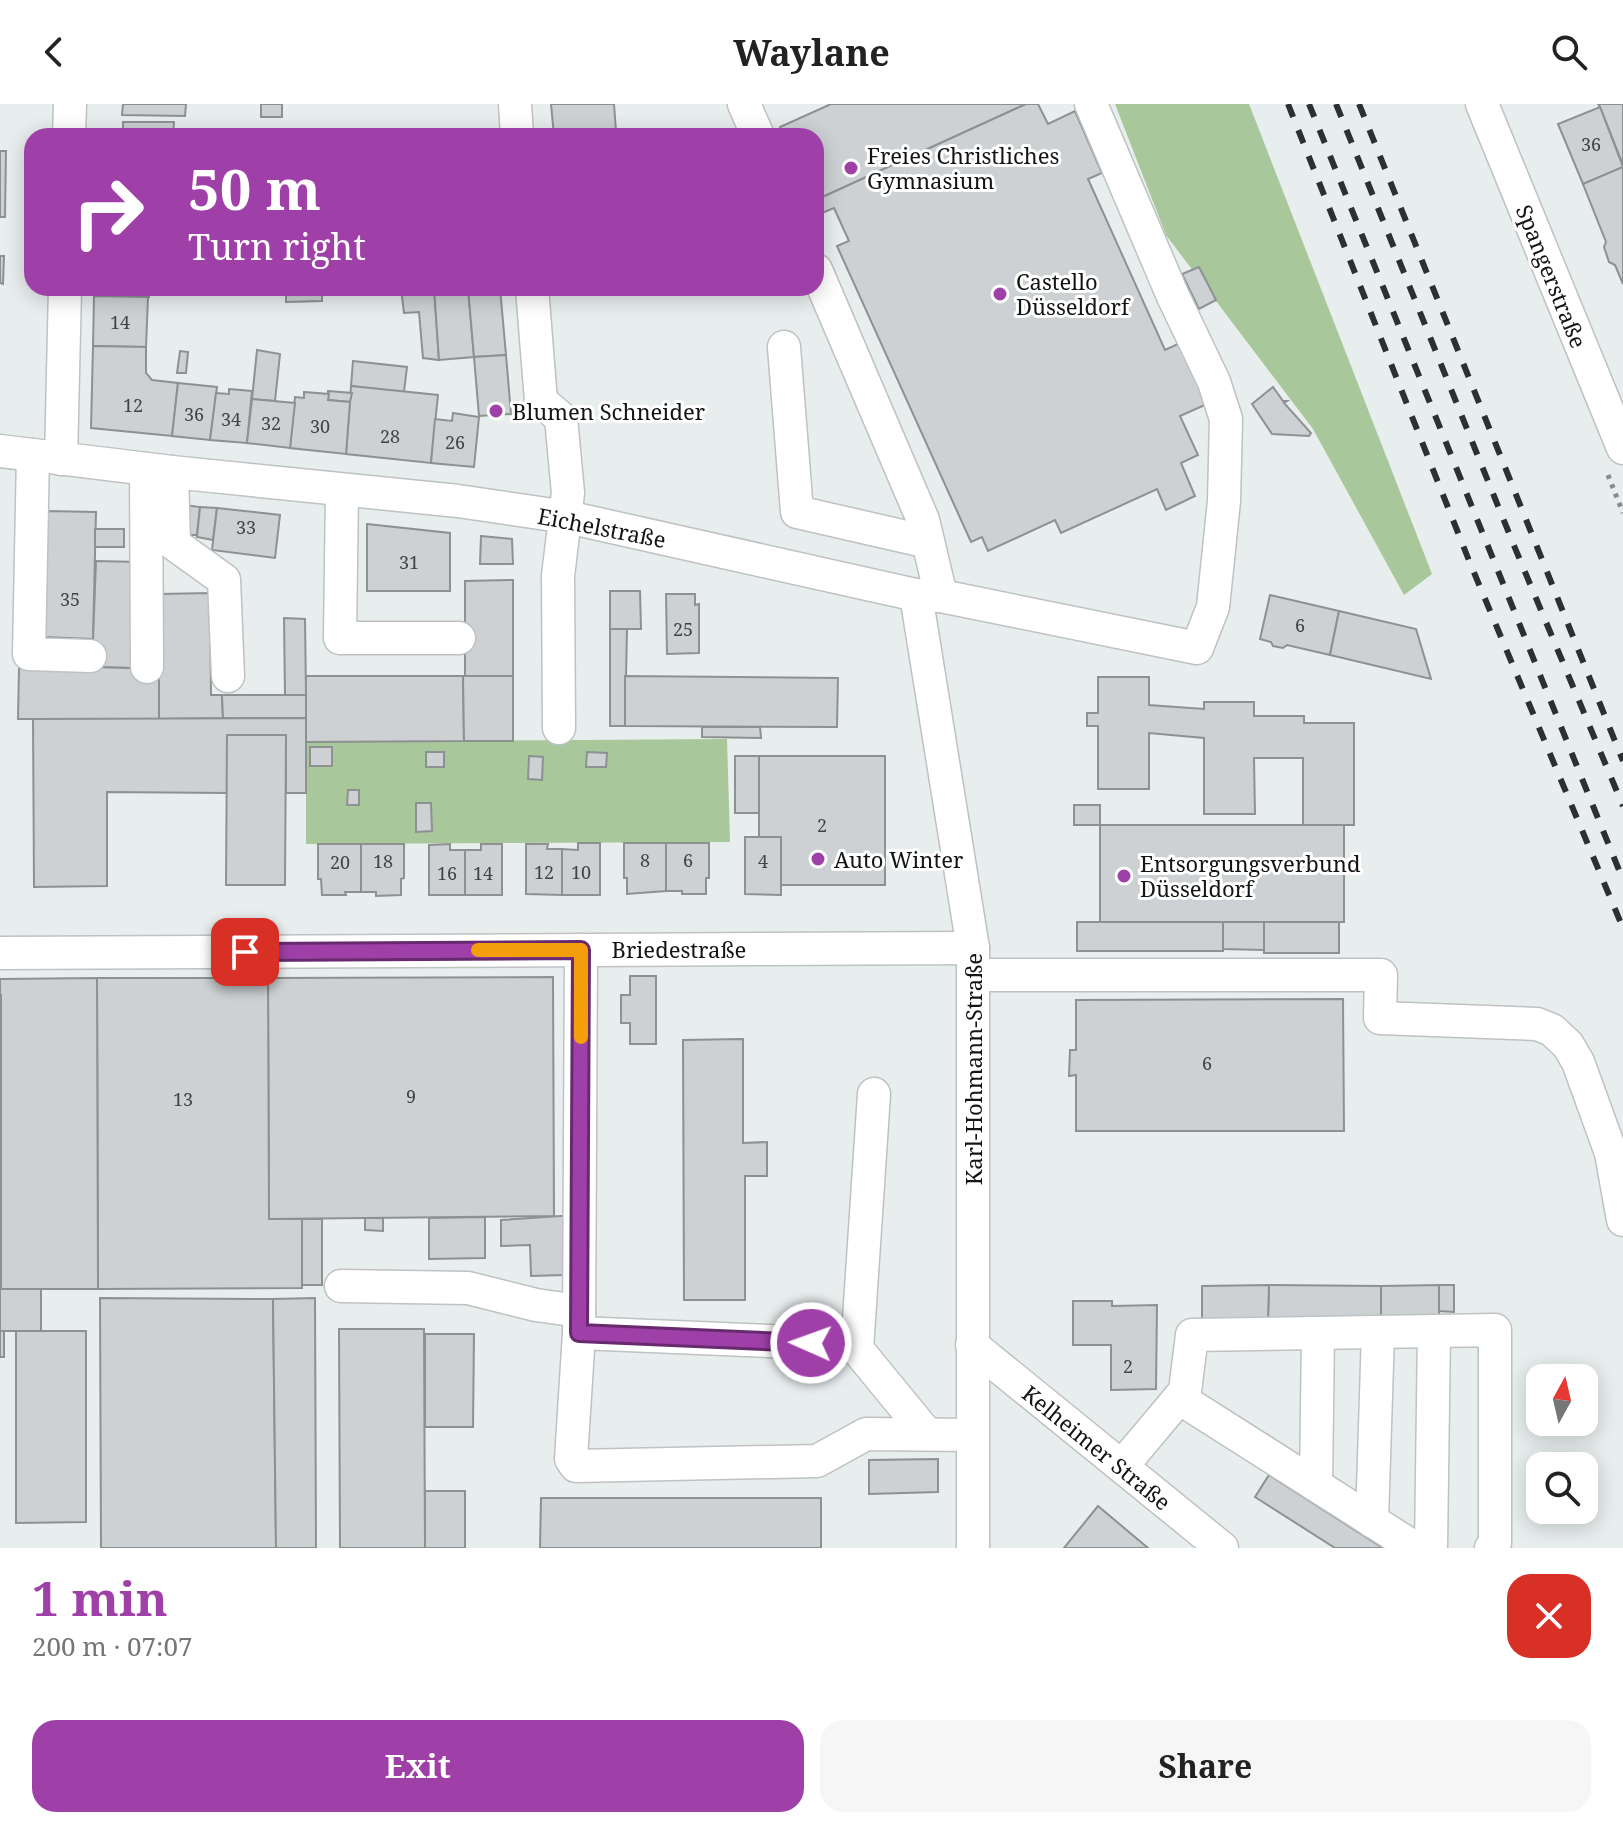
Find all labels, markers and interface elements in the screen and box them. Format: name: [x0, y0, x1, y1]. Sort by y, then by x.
text: Waylane: [733, 28, 890, 77]
icon: back: [32, 30, 76, 74]
icon: search: [1547, 30, 1591, 74]
house number: 36: [1581, 132, 1601, 156]
place label: Freies Christliches Gymnasium: [867, 140, 1059, 195]
text: 50 m: [188, 150, 321, 226]
marker: Freies Christliches Gymnasium: [842, 159, 860, 177]
icon: right: [56, 160, 160, 264]
street label: Spangerstraße: [1510, 200, 1594, 352]
text: Turn right: [188, 222, 366, 271]
place label: Castello Düsseldorf: [1016, 266, 1131, 321]
marker: Castello Düsseldorf: [991, 285, 1009, 303]
house number: 14: [110, 310, 130, 334]
house number: 12: [123, 393, 143, 417]
place label: Blumen Schneider: [512, 396, 706, 426]
house number: 36: [184, 402, 204, 426]
marker: Blumen Schneider: [487, 402, 505, 420]
house number: 34: [221, 407, 241, 431]
house number: 32: [261, 411, 281, 435]
house number: 30: [310, 414, 330, 438]
house number: 28: [380, 424, 400, 448]
house number: 26: [445, 430, 465, 454]
street label: Eichelstraße: [535, 500, 669, 554]
house number: 33: [236, 515, 256, 539]
house number: 31: [399, 550, 419, 574]
house number: 35: [60, 587, 80, 611]
house number: 6: [1295, 613, 1305, 637]
house number: 25: [673, 617, 693, 641]
house number: 2: [817, 813, 827, 837]
place label: Auto Winter: [834, 844, 964, 874]
house number: 8: [640, 848, 650, 872]
house number: 6: [683, 848, 693, 872]
place label: Entsorgungsverbund Düsseldorf: [1140, 848, 1361, 903]
house number: 18: [373, 849, 393, 873]
house number: 4: [758, 849, 768, 873]
house number: 20: [330, 850, 350, 874]
marker: Auto Winter: [809, 850, 827, 868]
house number: 12: [534, 860, 554, 884]
house number: 10: [571, 860, 591, 884]
house number: 16: [437, 861, 457, 885]
house number: 14: [473, 861, 493, 885]
marker: Entsorgungsverbund Düsseldorf: [1115, 867, 1133, 885]
pin: [211, 918, 279, 986]
icon: arrive: [223, 930, 267, 974]
street label: Briedestraße: [612, 934, 746, 964]
street label: Karl-Hohmann-Straße: [958, 953, 988, 1185]
house number: 6: [1202, 1051, 1212, 1075]
house number: 9: [406, 1084, 416, 1108]
house number: 13: [173, 1087, 193, 1111]
position arrow: [769, 1301, 853, 1385]
house number: 2: [1123, 1354, 1133, 1378]
north arrow: [1526, 1364, 1598, 1436]
map controls: [1526, 1364, 1598, 1524]
street label: Kelheimer Straße: [1016, 1378, 1178, 1516]
button: search: [1526, 1452, 1598, 1524]
text: 1 min: [32, 1565, 168, 1630]
button: close: [1507, 1574, 1591, 1658]
text: 200 m · 07:07: [32, 1628, 193, 1664]
button: Exit: [32, 1720, 804, 1812]
button: Share: [820, 1720, 1591, 1812]

